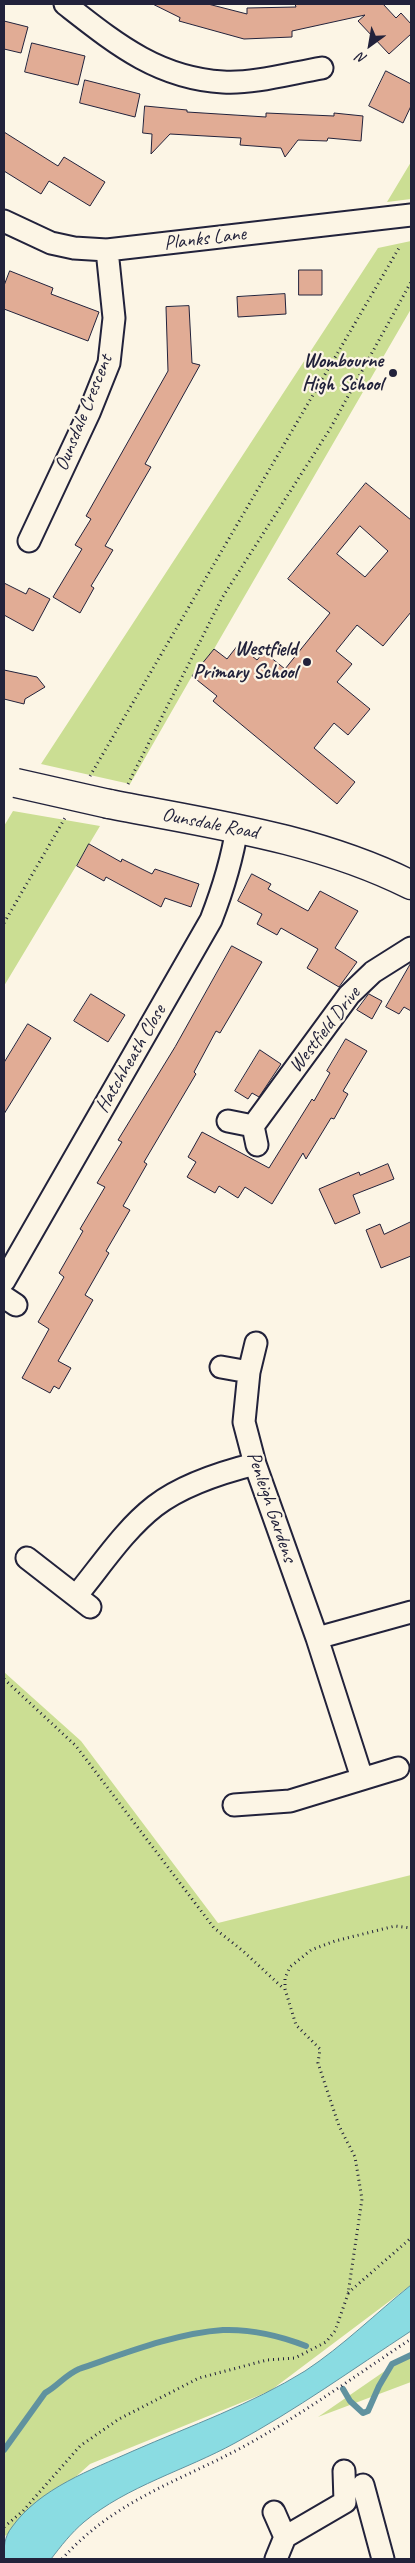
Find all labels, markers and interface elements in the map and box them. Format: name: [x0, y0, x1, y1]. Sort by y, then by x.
north arrow: [345, 20, 395, 70]
text: N: [354, 49, 370, 68]
street label: Planks Lane: [163, 222, 247, 256]
place label: Wombourne High School: [302, 350, 383, 397]
street label: Ounsdale Crescent: [50, 351, 118, 475]
marker: Wombourne High School: [387, 367, 399, 379]
place label: Westfield Primary School: [193, 638, 297, 685]
marker: Westfield Primary School: [301, 656, 313, 668]
street label: Ounsdale Road: [160, 803, 260, 845]
street label: Westfield Drive: [284, 982, 366, 1078]
street label: Hatchheath Close: [90, 1001, 172, 1117]
street label: Penleigh Gardens: [241, 1449, 301, 1565]

